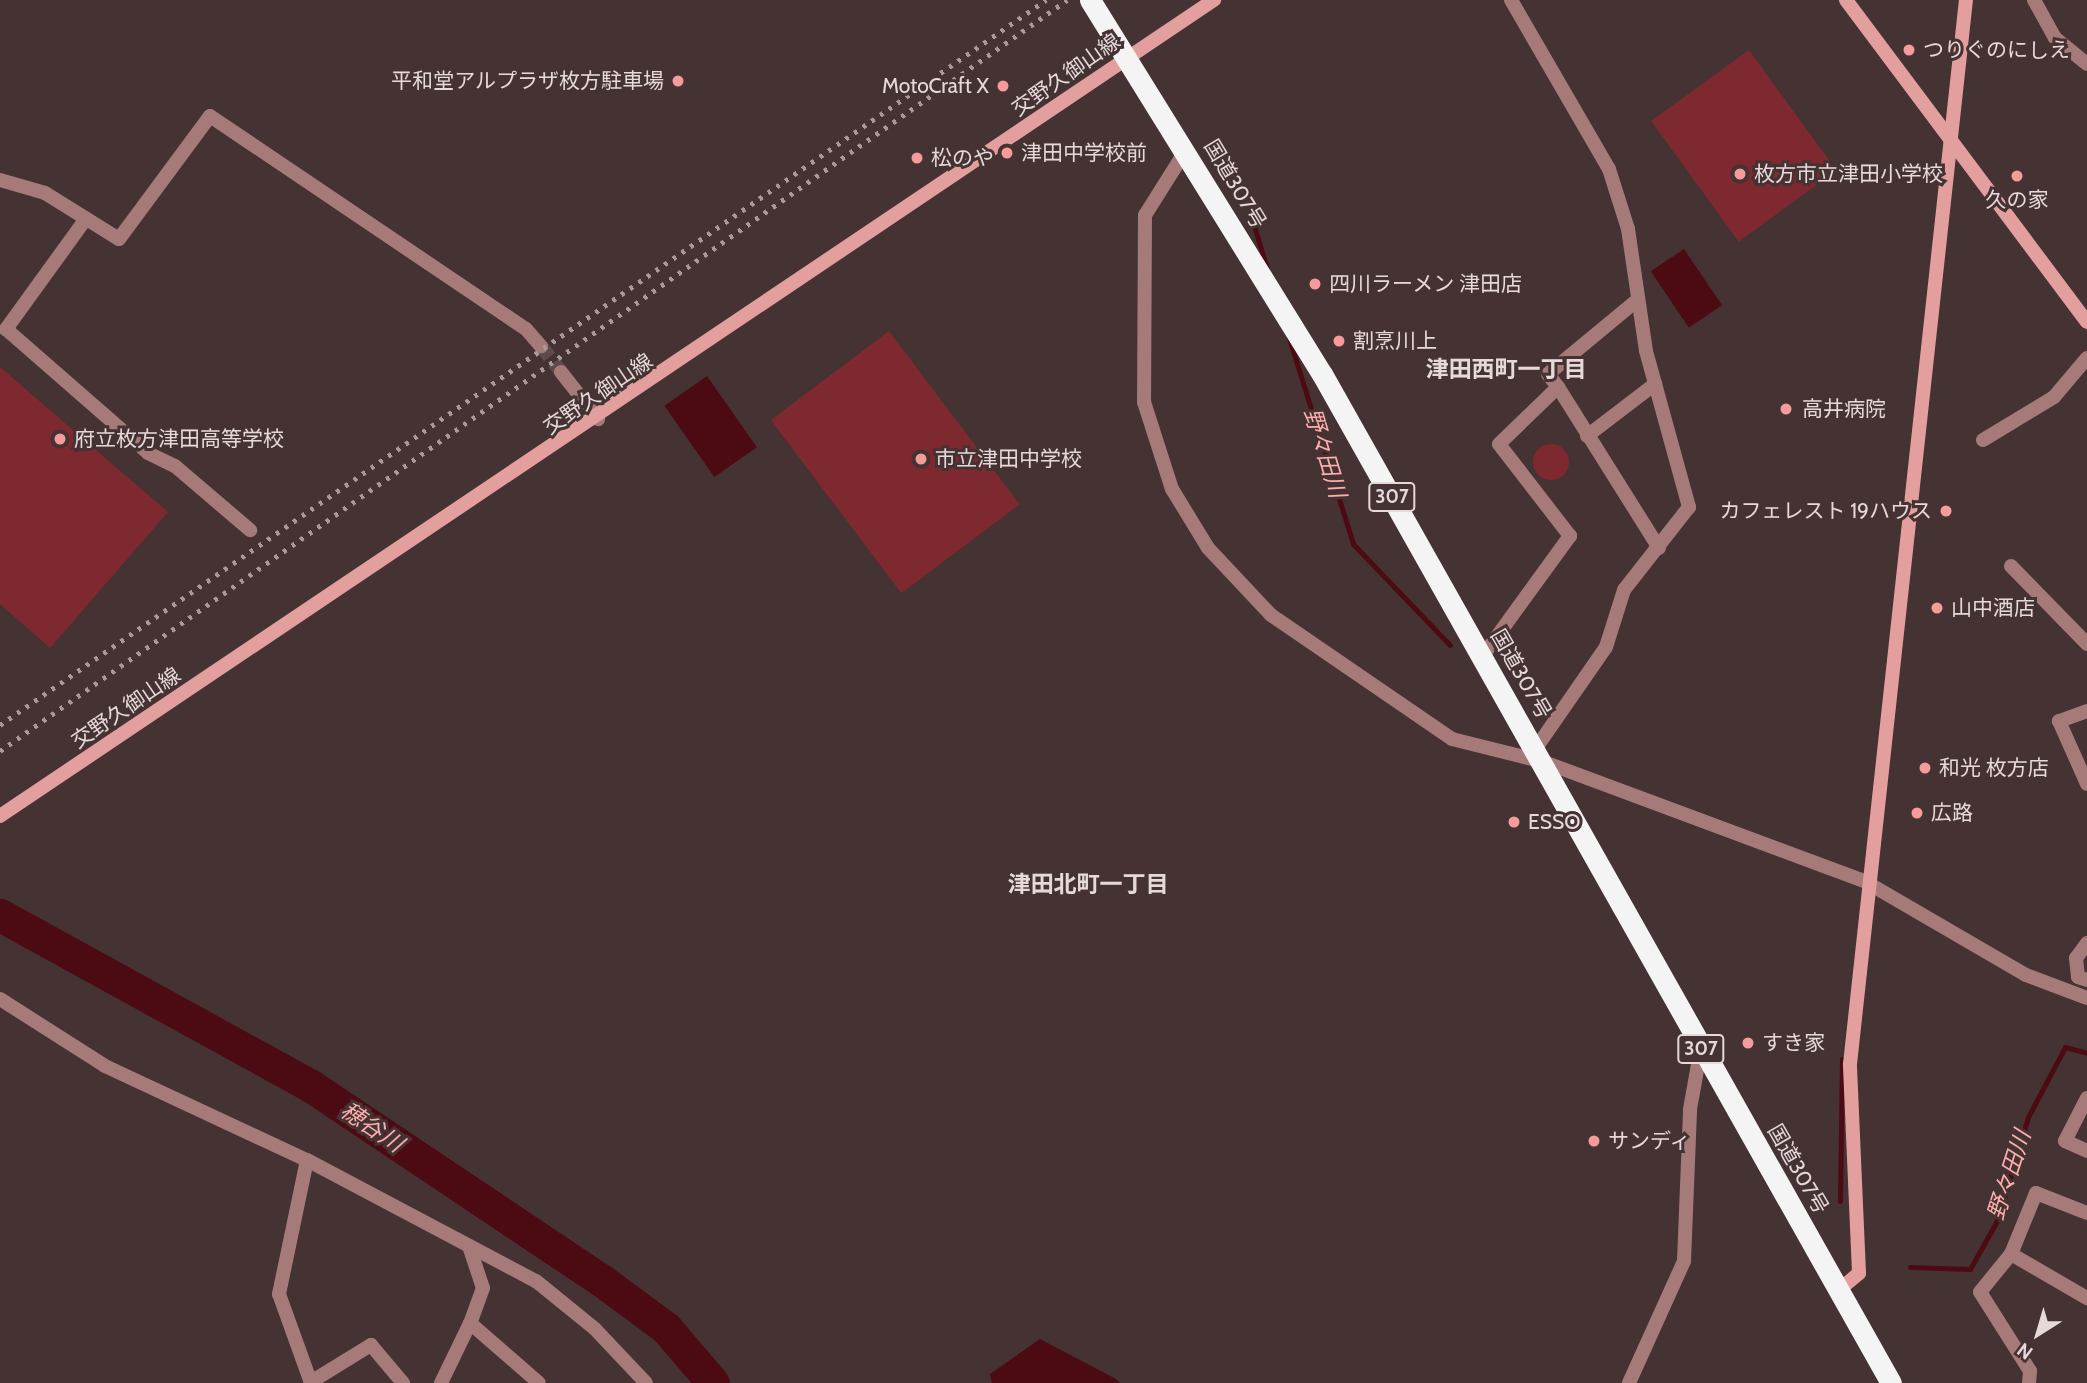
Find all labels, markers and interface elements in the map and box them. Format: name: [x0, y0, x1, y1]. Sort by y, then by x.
street label: 交野久御山線: [1007, 29, 1125, 121]
place label: つりぐのにしえ: [1923, 37, 2070, 63]
marker: つりぐのにしえ: [1901, 42, 1917, 58]
place label: 平和堂アルプラザ枚方駐車場: [391, 68, 664, 94]
marker: 平和堂アルプラザ枚方駐車場: [670, 73, 686, 89]
place label: MotoCraft X: [882, 73, 989, 99]
marker: MotoCraft X: [995, 78, 1011, 94]
street label: 国道307号: [1199, 135, 1271, 233]
place label: 津田中学校前: [1021, 140, 1147, 166]
place label: 松のや: [931, 145, 994, 171]
marker: 津田中学校前: [999, 145, 1015, 161]
marker: 松のや: [909, 150, 925, 166]
place label: 枚方市立津田小学校: [1754, 161, 1943, 187]
marker: 枚方市立津田小学校: [1732, 166, 1748, 182]
marker: 久の家: [2009, 168, 2025, 184]
place label: 久の家: [1986, 187, 2048, 213]
place label: 四川ラーメン 津田店: [1329, 271, 1523, 297]
marker: 四川ラーメン 津田店: [1307, 276, 1323, 292]
place label: 割烹川上: [1353, 328, 1437, 354]
marker: 割烹川上: [1331, 333, 1347, 349]
street label: 交野久御山線: [539, 348, 657, 440]
district label: 津田西町一丁目: [1426, 355, 1586, 383]
place label: 高井病院: [1802, 396, 1886, 422]
marker: 高井病院: [1776, 399, 1796, 419]
water label: 野々田川: [1298, 405, 1352, 501]
place label: 府立枚方津田高等学校: [74, 426, 284, 452]
marker: 府立枚方津田高等学校: [52, 431, 68, 447]
place label: 市立津田中学校: [935, 446, 1082, 472]
marker: 市立津田中学校: [913, 451, 929, 467]
road number: 307: [1368, 482, 1416, 512]
place label: カフェレスト 19ハウス: [1720, 498, 1932, 524]
marker: カフェレスト 19ハウス: [1938, 503, 1954, 519]
place label: 山中酒店: [1951, 595, 2035, 621]
marker: 山中酒店: [1929, 600, 1945, 616]
street label: 国道307号: [1485, 625, 1557, 723]
street label: 交野久御山線: [67, 662, 185, 754]
place label: 和光 枚方店: [1939, 755, 2049, 781]
marker: 和光 枚方店: [1917, 760, 1933, 776]
place label: 広路: [1931, 800, 1973, 826]
marker: 広路: [1909, 805, 1925, 821]
place label: ESSO: [1528, 809, 1580, 835]
marker: ESSO: [1506, 814, 1522, 830]
district label: 津田北町一丁目: [1008, 870, 1168, 898]
place label: すき家: [1762, 1030, 1825, 1056]
road number: 307: [1676, 1034, 1726, 1064]
marker: すき家: [1740, 1035, 1756, 1051]
water label: 穂谷川: [336, 1096, 408, 1158]
street label: 国道307号: [1762, 1120, 1834, 1218]
water label: 野々田川: [1982, 1127, 2036, 1223]
place label: サンディ: [1608, 1128, 1692, 1154]
marker: サンディ: [1586, 1133, 1602, 1149]
north arrow: [2003, 1299, 2073, 1369]
text: N: [2013, 1338, 2037, 1364]

